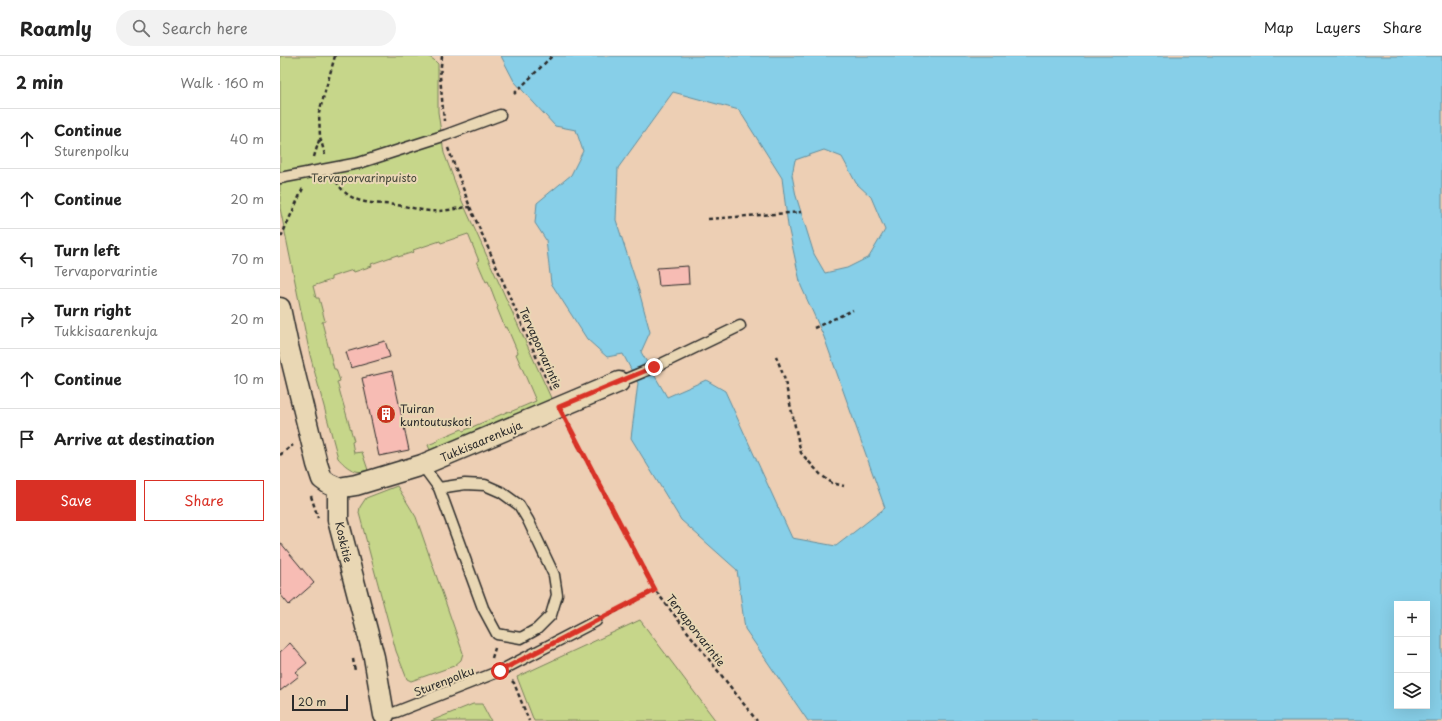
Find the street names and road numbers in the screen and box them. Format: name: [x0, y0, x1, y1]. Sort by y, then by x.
street label: Tervaporvarintie: [515, 304, 567, 392]
street label: Tukkisaarenkuja: [437, 416, 525, 466]
street label: Koskitie: [331, 520, 357, 564]
street label: Tervaporvarintie: [662, 590, 730, 670]
street label: Sturenpolku: [411, 662, 477, 700]

